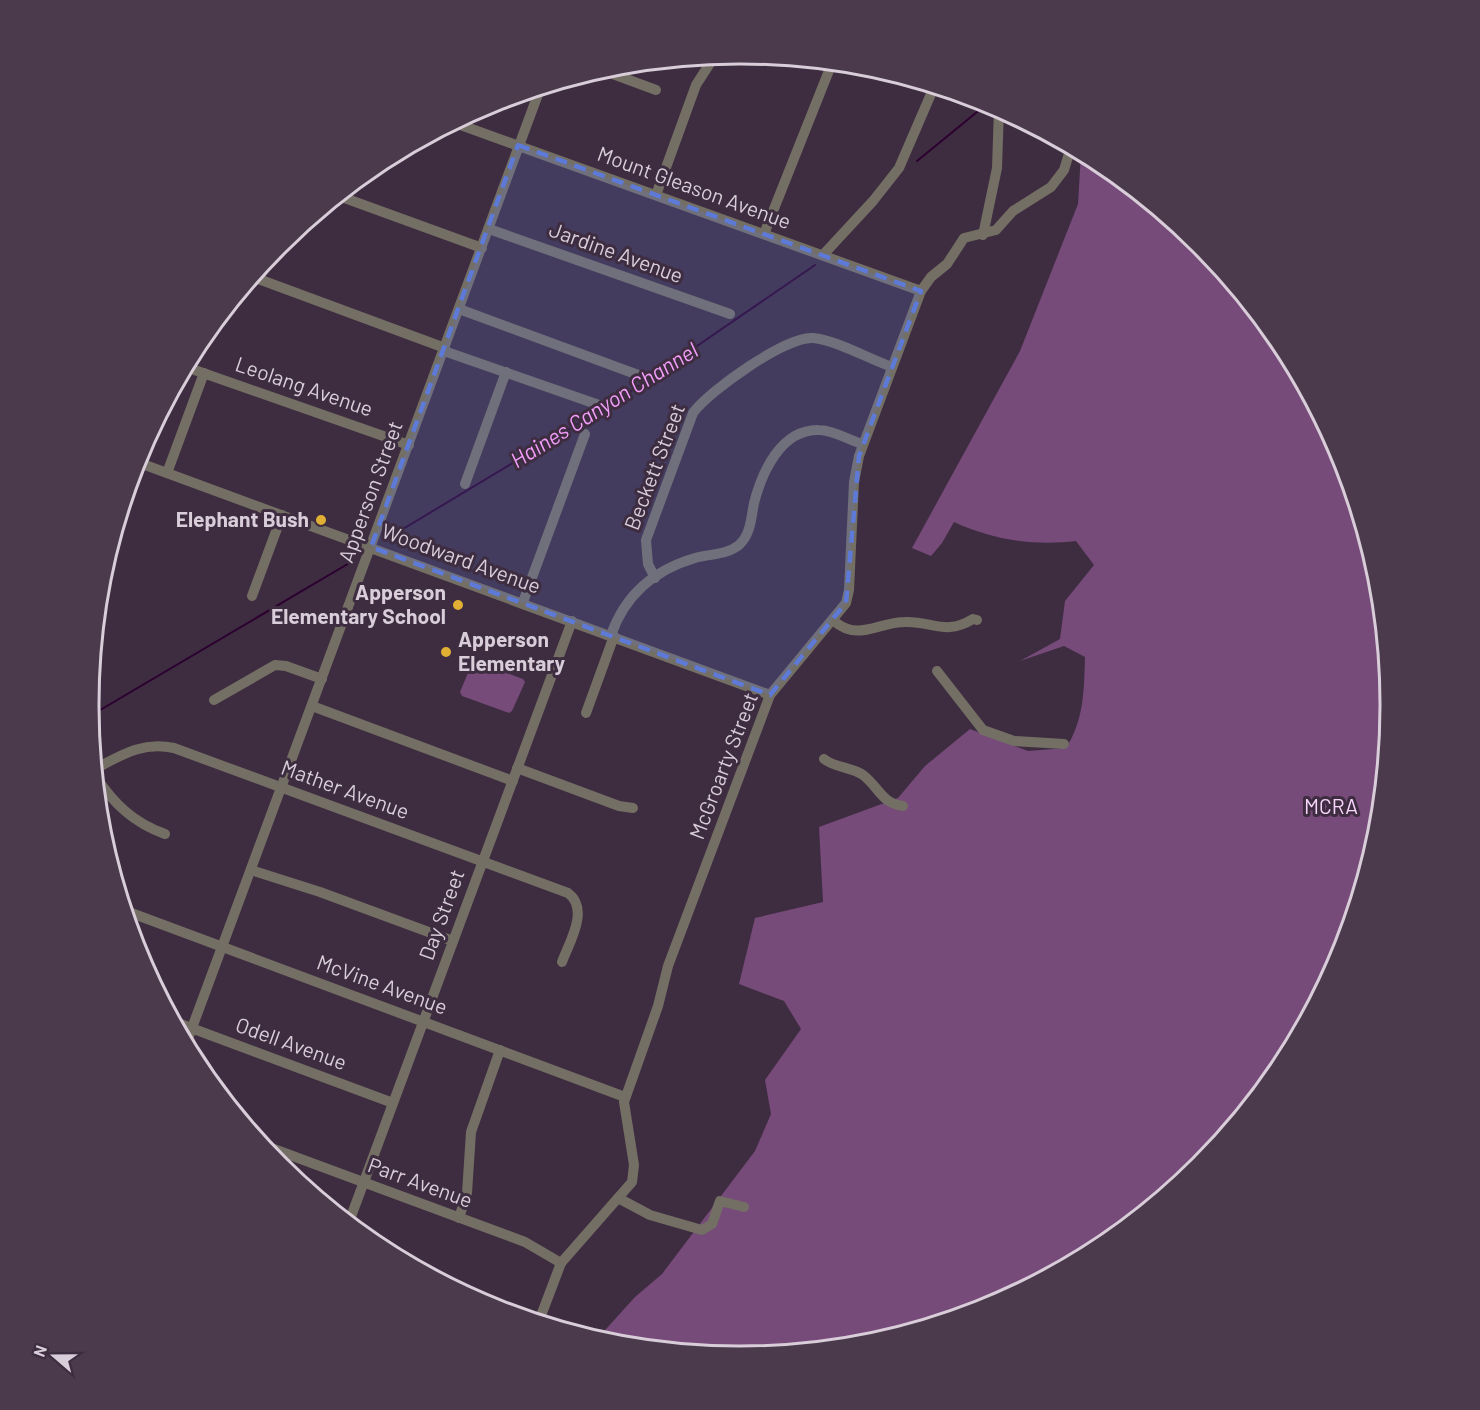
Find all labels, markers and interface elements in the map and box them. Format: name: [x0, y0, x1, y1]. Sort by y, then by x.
street label: Mount Gleason Avenue: [594, 140, 795, 233]
street label: Jardine Avenue: [546, 216, 687, 287]
water label: Haines Canyon Channel: [505, 336, 702, 472]
street label: Leolang Avenue: [233, 350, 376, 421]
street label: Beckett Street: [618, 400, 689, 533]
street label: Apperson Street: [332, 417, 407, 566]
place label: Elephant Bush: [176, 506, 309, 531]
marker: Elephant Bush: [314, 513, 328, 527]
street label: Woodward Avenue: [379, 517, 544, 598]
place label: Apperson Elementary School: [271, 579, 446, 628]
marker: Apperson Elementary School: [451, 598, 465, 612]
place label: Apperson Elementary: [458, 626, 566, 675]
marker: Apperson Elementary: [439, 645, 453, 659]
street label: McGroarty Street: [683, 688, 762, 842]
street label: Mather Avenue: [278, 754, 413, 823]
park label: MCRA: [1304, 793, 1358, 818]
street label: Day Street: [413, 866, 469, 963]
street label: McVine Avenue: [314, 948, 451, 1019]
street label: Odell Avenue: [233, 1011, 350, 1074]
street label: Parr Avenue: [365, 1151, 476, 1212]
north arrow: [24, 1326, 84, 1386]
text: N: [29, 1342, 50, 1359]

